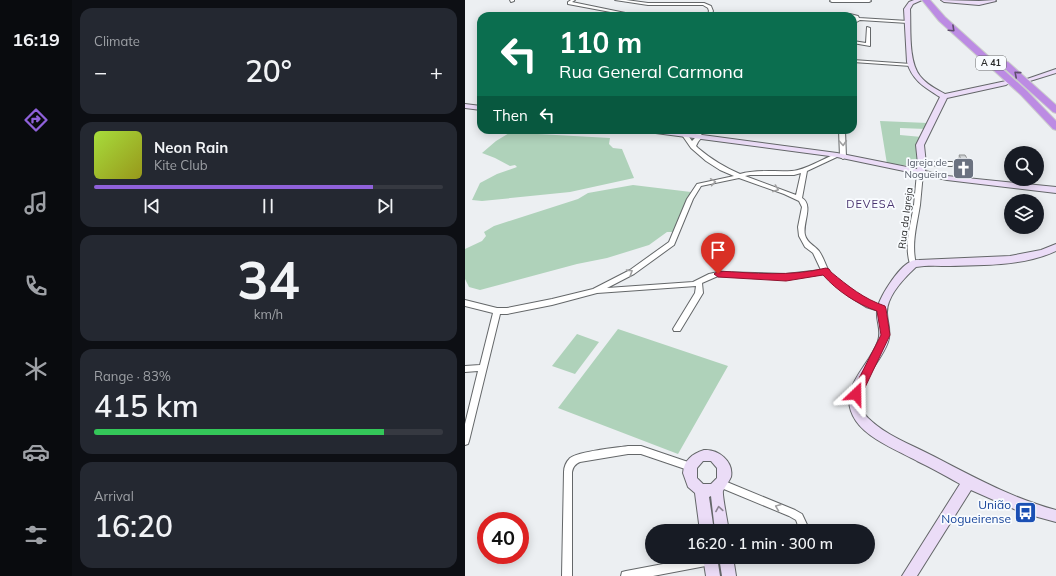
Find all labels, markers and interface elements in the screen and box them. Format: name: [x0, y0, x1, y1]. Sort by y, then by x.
one-way arrow: [947, 24, 955, 32]
text: 110 m: [559, 25, 642, 60]
text: 16:19: [12, 28, 60, 51]
icon: left: [493, 28, 545, 80]
text: Climate: [94, 33, 140, 49]
text: 20°: [245, 52, 292, 90]
road number: A 41: [976, 56, 1006, 70]
text: −: [94, 58, 107, 86]
text: +: [430, 58, 443, 86]
text: Rua General Carmona: [559, 60, 744, 83]
one-way arrow: [1014, 72, 1022, 79]
icon: left: [536, 104, 558, 126]
icon: directions: [22, 106, 50, 134]
text: Then: [493, 106, 528, 125]
text: Neon Rain: [154, 138, 228, 157]
one-way arrow: [838, 140, 847, 146]
map controls: [1004, 146, 1044, 234]
button: search: [1004, 146, 1044, 186]
church icon: Igreja de Nogueira: [950, 155, 976, 181]
place label: Igreja de Nogueira: [905, 156, 947, 181]
text: Kite Club: [154, 157, 208, 173]
one-way arrow: [710, 178, 716, 187]
one-way arrow: [772, 185, 779, 193]
street label: Rua da Igreja: [895, 187, 916, 250]
icon: music: [22, 189, 50, 217]
button: layers: [1004, 194, 1044, 234]
icon: previous: [141, 195, 163, 217]
icon: pause: [257, 195, 279, 217]
icon: next: [374, 195, 396, 217]
district label: DEVESA: [846, 197, 896, 211]
pin: [701, 233, 735, 274]
icon: arrive: [707, 239, 729, 261]
text: 34: [237, 247, 300, 312]
one-way arrow: [626, 270, 633, 277]
icon: phone: [22, 272, 50, 300]
text: km/h: [254, 306, 283, 322]
icon: climate: [22, 355, 50, 383]
text: Range · 83%: [94, 368, 171, 384]
position arrow: [835, 373, 877, 415]
text: 415 km: [94, 387, 199, 425]
icon: car: [22, 438, 50, 466]
text: Arrival: [94, 488, 134, 504]
place label: União Nogueirense: [941, 497, 1011, 526]
bus stop icon: União Nogueirense: [1013, 499, 1039, 525]
one-way arrow: [774, 504, 782, 512]
one-way arrow: [715, 506, 724, 513]
text: 16:20: [94, 507, 173, 545]
speed limit sign: 40: [477, 512, 529, 564]
icon: filters: [22, 521, 50, 549]
text: 16:20 · 1 min · 300 m: [687, 534, 833, 553]

